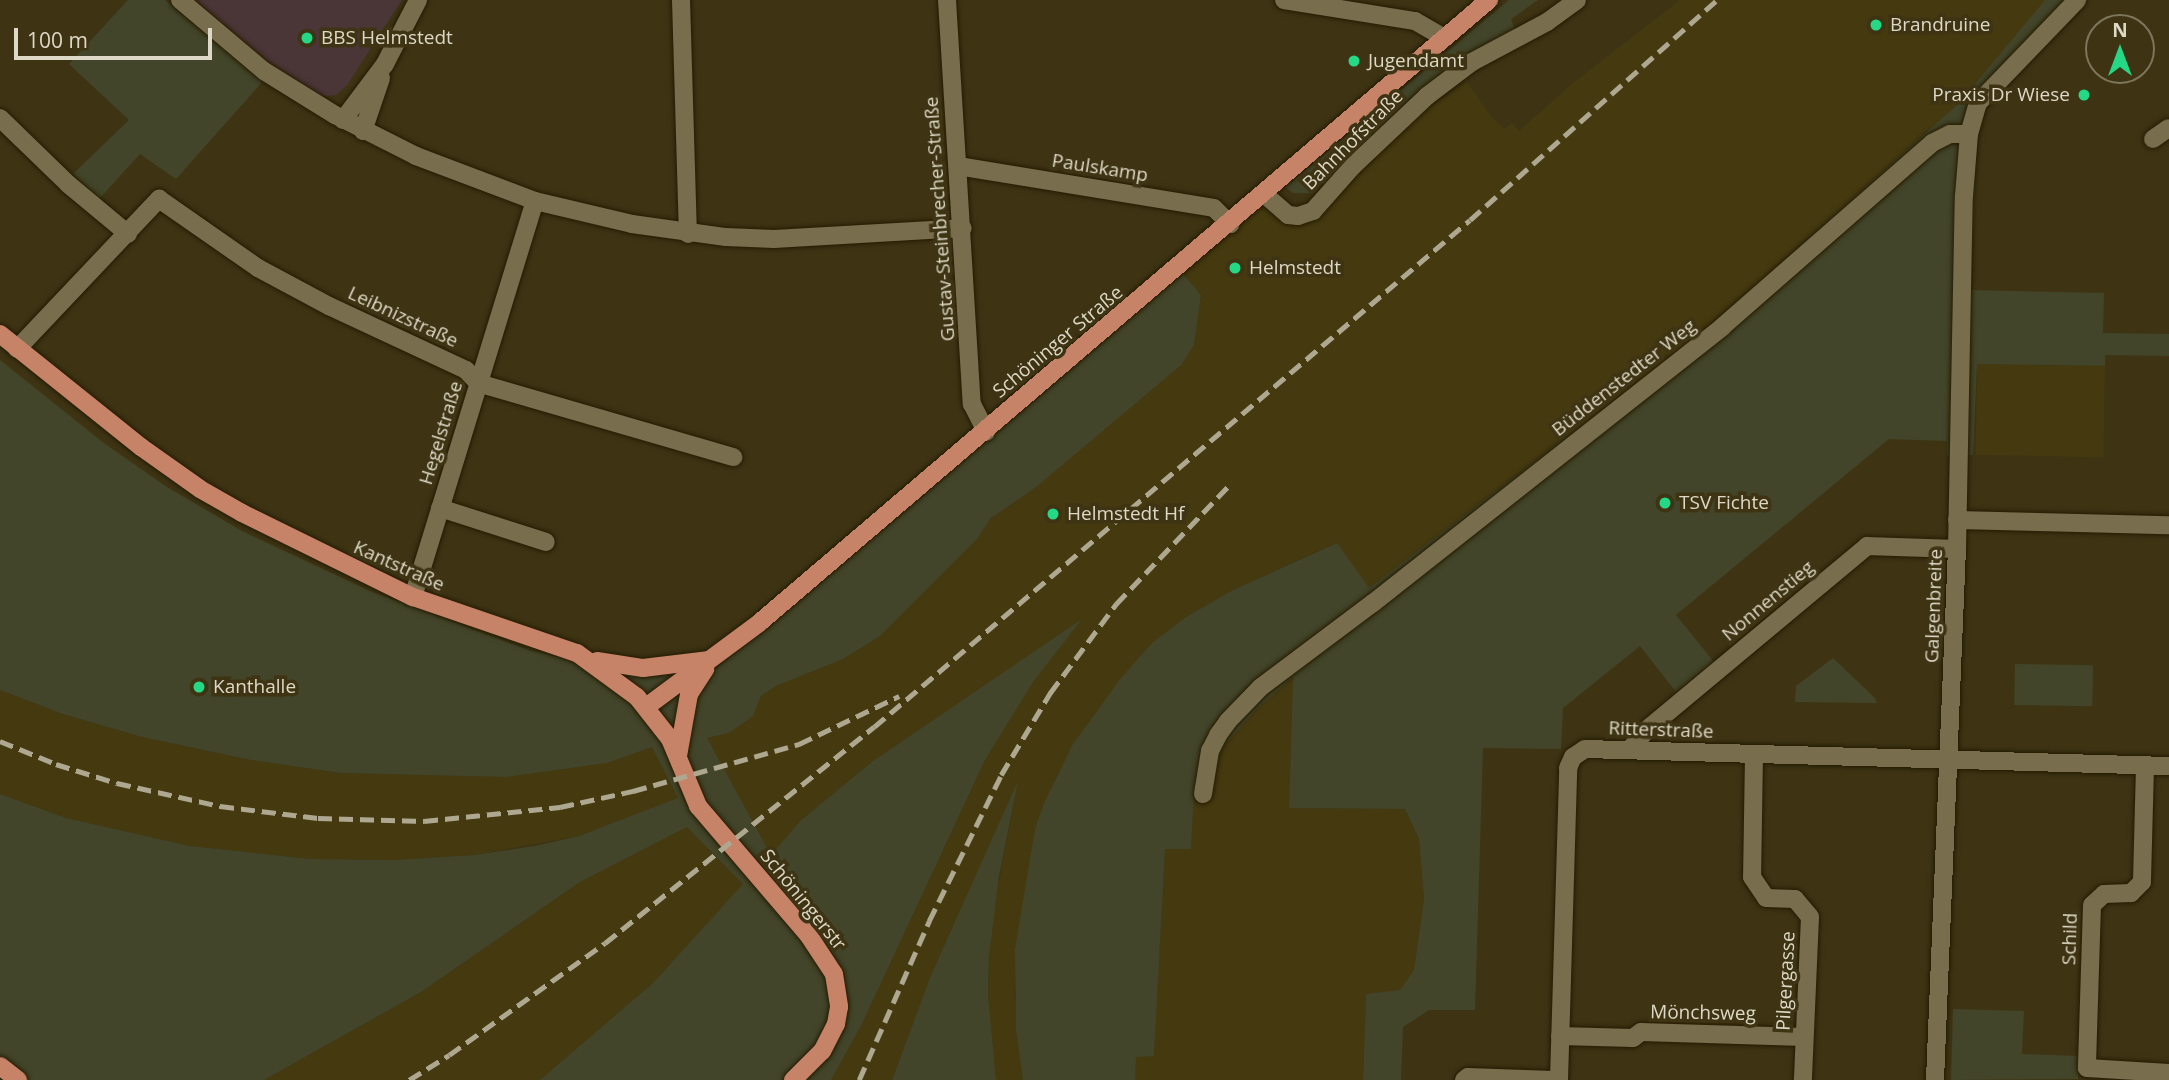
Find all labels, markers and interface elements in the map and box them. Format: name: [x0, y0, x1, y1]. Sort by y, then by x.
scale bar: [18, 14, 215, 58]
place label: Brandruine: [1890, 14, 1990, 36]
north arrow: [2085, 14, 2155, 84]
marker: Brandruine: [1868, 17, 1884, 33]
text: N: [2112, 17, 2128, 43]
text: 100 m: [27, 26, 88, 54]
place label: BBS Helmstedt: [321, 27, 453, 49]
marker: BBS Helmstedt: [299, 30, 315, 46]
place label: Jugendamt: [1368, 50, 1464, 72]
marker: Jugendamt: [1346, 53, 1362, 69]
place label: Praxis Dr Wiese: [1932, 84, 2070, 106]
street label: Bahnhofstraße: [1298, 85, 1408, 195]
marker: Praxis Dr Wiese: [2076, 87, 2092, 103]
street label: Gustav-Steinbrecher-Straße: [920, 96, 960, 342]
street label: Paulskamp: [1050, 149, 1150, 187]
place label: Helmstedt: [1249, 257, 1341, 279]
marker: Helmstedt: [1227, 260, 1243, 276]
street label: Schöninger Straße: [988, 281, 1128, 403]
street label: Leibnizstraße: [344, 282, 462, 352]
street label: Büddenstedter Weg: [1548, 315, 1700, 441]
street label: Hegelstraße: [414, 378, 468, 488]
place label: TSV Fichte: [1679, 492, 1769, 514]
marker: TSV Fichte: [1657, 495, 1673, 511]
place label: Helmstedt Hf: [1067, 503, 1184, 525]
marker: Helmstedt Hf: [1045, 506, 1061, 522]
street label: Kantstraße: [350, 536, 448, 596]
street label: Galgenbreite: [1921, 549, 1947, 663]
street label: Nonnenstieg: [1717, 556, 1819, 646]
place label: Kanthalle: [213, 676, 296, 698]
marker: Kanthalle: [191, 679, 207, 695]
street label: Ritterstraße: [1608, 717, 1714, 743]
street label: Schöningerstr: [755, 845, 851, 955]
street label: Schild: [2058, 912, 2082, 966]
street label: Pilgergasse: [1772, 931, 1800, 1031]
street label: Mönchsweg: [1650, 1001, 1756, 1025]

